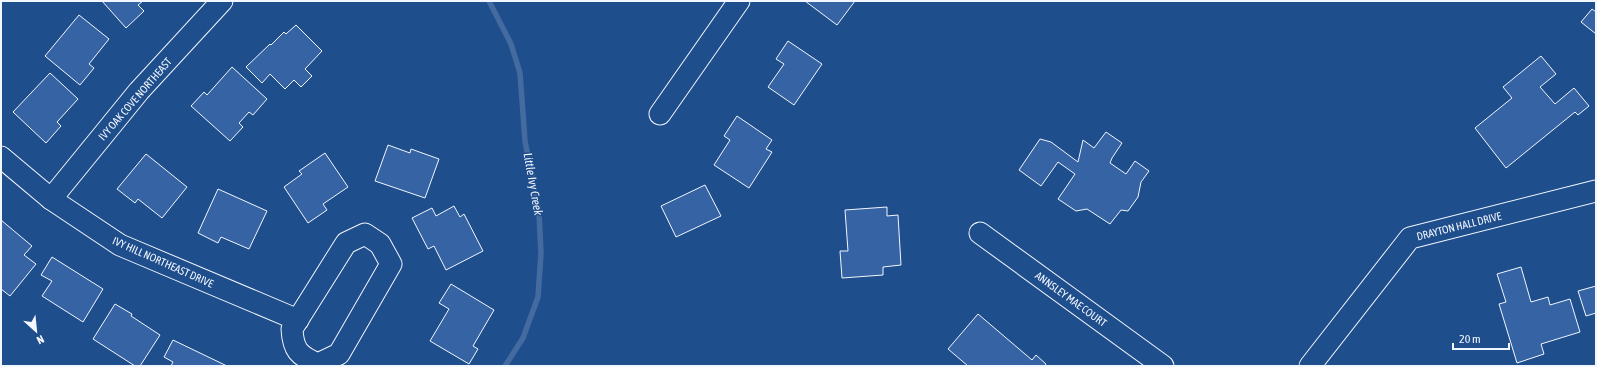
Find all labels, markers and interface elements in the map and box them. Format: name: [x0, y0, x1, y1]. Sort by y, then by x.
street label: IVY OAK COVE NORTHEAST: [96, 55, 174, 143]
water label: Little Ivy Creek: [521, 152, 546, 217]
street label: DRAYTON HALL DRIVE: [1415, 210, 1503, 242]
street label: IVY HILL NORTHEAST DRIVE: [111, 234, 216, 290]
street label: ANNSLEY MAE COURT: [1033, 269, 1109, 329]
north arrow: [16, 311, 56, 351]
scale bar: [1453, 325, 1509, 351]
text: 20 m: [1459, 332, 1481, 346]
text: N: [35, 333, 46, 347]

